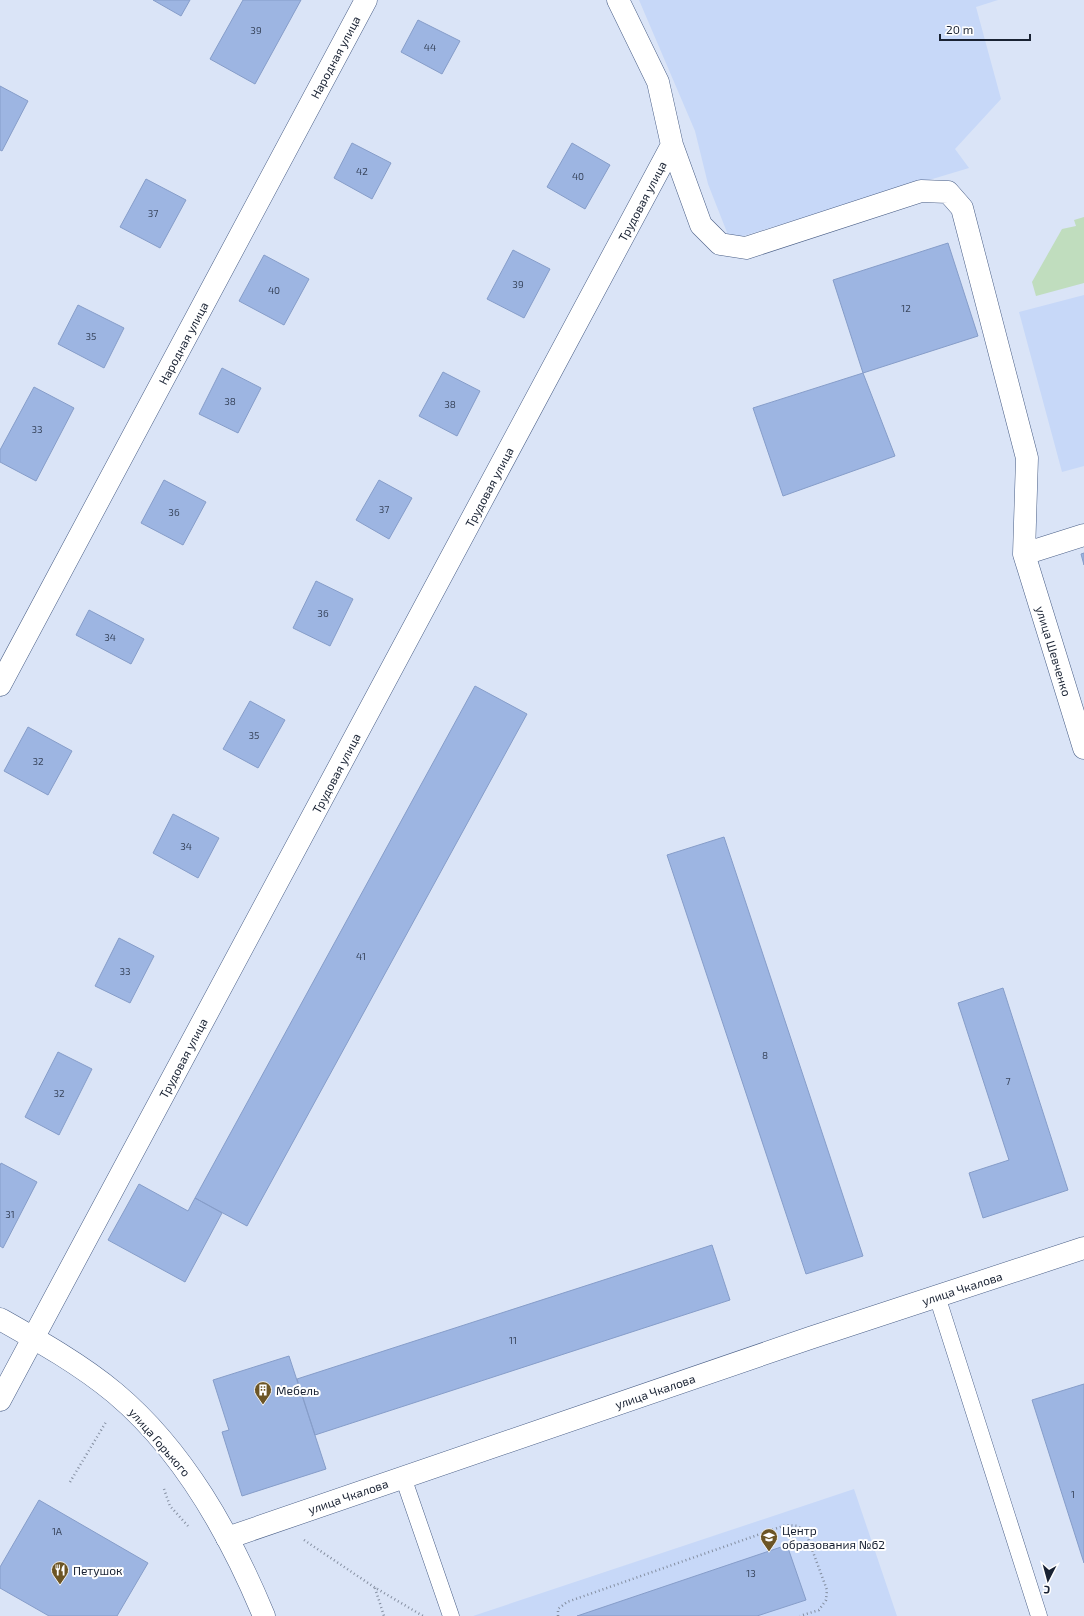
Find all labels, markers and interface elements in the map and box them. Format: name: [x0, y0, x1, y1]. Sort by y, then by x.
street label: Народная улица: [307, 13, 364, 101]
scale bar: [940, 16, 1030, 42]
text: 20 m: [946, 22, 973, 36]
house number: 39: [250, 24, 262, 36]
house number: 44: [424, 41, 436, 53]
street label: Трудовая улица: [615, 159, 670, 244]
house number: 42: [356, 165, 368, 177]
house number: 40: [572, 170, 584, 182]
house number: 37: [148, 207, 158, 219]
house number: 39: [512, 278, 524, 290]
house number: 40: [268, 284, 280, 296]
street label: Народная улица: [155, 299, 212, 387]
house number: 12: [901, 302, 911, 314]
house number: 35: [86, 330, 96, 342]
house number: 38: [224, 395, 236, 407]
house number: 38: [444, 398, 456, 410]
house number: 33: [31, 423, 43, 435]
street label: Трудовая улица: [462, 445, 517, 530]
house number: 37: [379, 503, 389, 515]
house number: 36: [168, 506, 180, 518]
street label: улица Шевченко: [1033, 604, 1074, 698]
house number: 36: [317, 607, 329, 619]
house number: 34: [104, 631, 116, 643]
house number: 35: [249, 729, 259, 741]
street label: Трудовая улица: [309, 731, 364, 816]
house number: 32: [32, 755, 44, 767]
house number: 34: [180, 840, 192, 852]
house number: 41: [356, 950, 366, 962]
house number: 33: [119, 965, 131, 977]
street label: Трудовая улица: [156, 1016, 211, 1101]
house number: 8: [762, 1049, 768, 1061]
house number: 7: [1005, 1075, 1011, 1087]
house number: 32: [53, 1087, 65, 1099]
house number: 31: [5, 1208, 15, 1220]
street label: улица Чкалова: [920, 1268, 1004, 1309]
house number: 11: [509, 1334, 517, 1346]
street label: улица Чкалова: [613, 1371, 697, 1412]
building icon: Мебель: [253, 1380, 273, 1405]
place label: Мебель: [276, 1383, 319, 1397]
street label: улица Горького: [126, 1405, 194, 1480]
street label: улица Чкалова: [306, 1476, 390, 1517]
house number: 1: [1071, 1488, 1075, 1500]
place label: Центр образования №62: [782, 1523, 885, 1551]
house number: 1А: [52, 1525, 63, 1537]
school or university icon: Центр образования №62: [759, 1527, 779, 1552]
restaurant icon: Петушок: [50, 1560, 70, 1585]
north arrow: [1028, 1560, 1068, 1600]
place label: Петушок: [73, 1563, 123, 1578]
house number: 13: [746, 1567, 756, 1579]
text: С: [1042, 1584, 1051, 1597]

